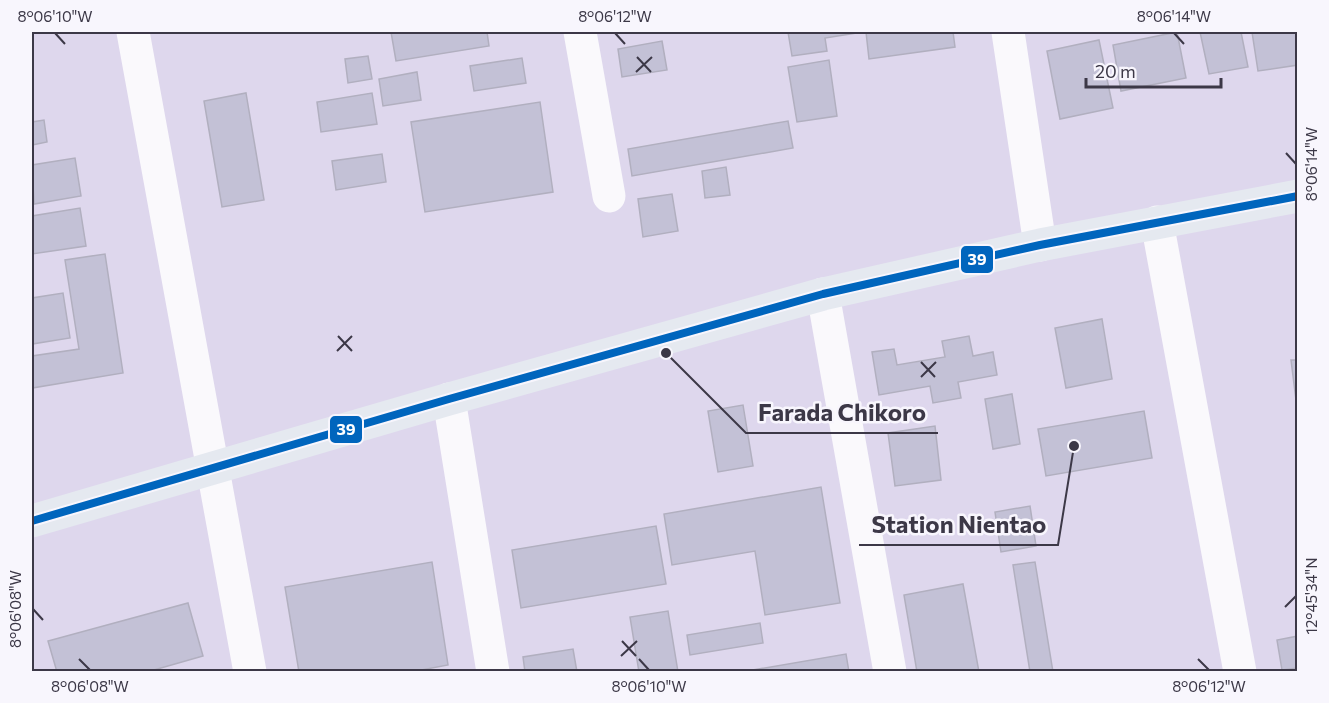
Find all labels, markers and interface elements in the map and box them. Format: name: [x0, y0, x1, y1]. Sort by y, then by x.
text: 8°06'10"W: [17, 7, 93, 25]
text: 8°06'12"W: [578, 7, 652, 25]
text: 8°06'14"W: [1137, 7, 1211, 25]
scale bar: [1086, 51, 1221, 89]
text: 20 m: [1095, 60, 1136, 82]
text: 8°06'14"W: [1302, 127, 1320, 201]
line badge: 39: [960, 245, 994, 274]
text: 39: [967, 249, 987, 268]
callout: Farada Chikoro: [746, 391, 938, 433]
text: Farada Chikoro: [758, 397, 926, 426]
line badge: 39: [329, 415, 363, 444]
text: 39: [336, 419, 356, 438]
callout: Station Nientao: [859, 503, 1058, 545]
text: Station Nientao: [872, 509, 1046, 538]
text: 12°45'34"N: [1302, 558, 1320, 635]
text: 8°06'08"W: [6, 570, 24, 648]
text: 8°06'08"W: [51, 677, 129, 695]
text: 8°06'10"W: [611, 677, 687, 695]
text: 8°06'12"W: [1172, 677, 1246, 695]

